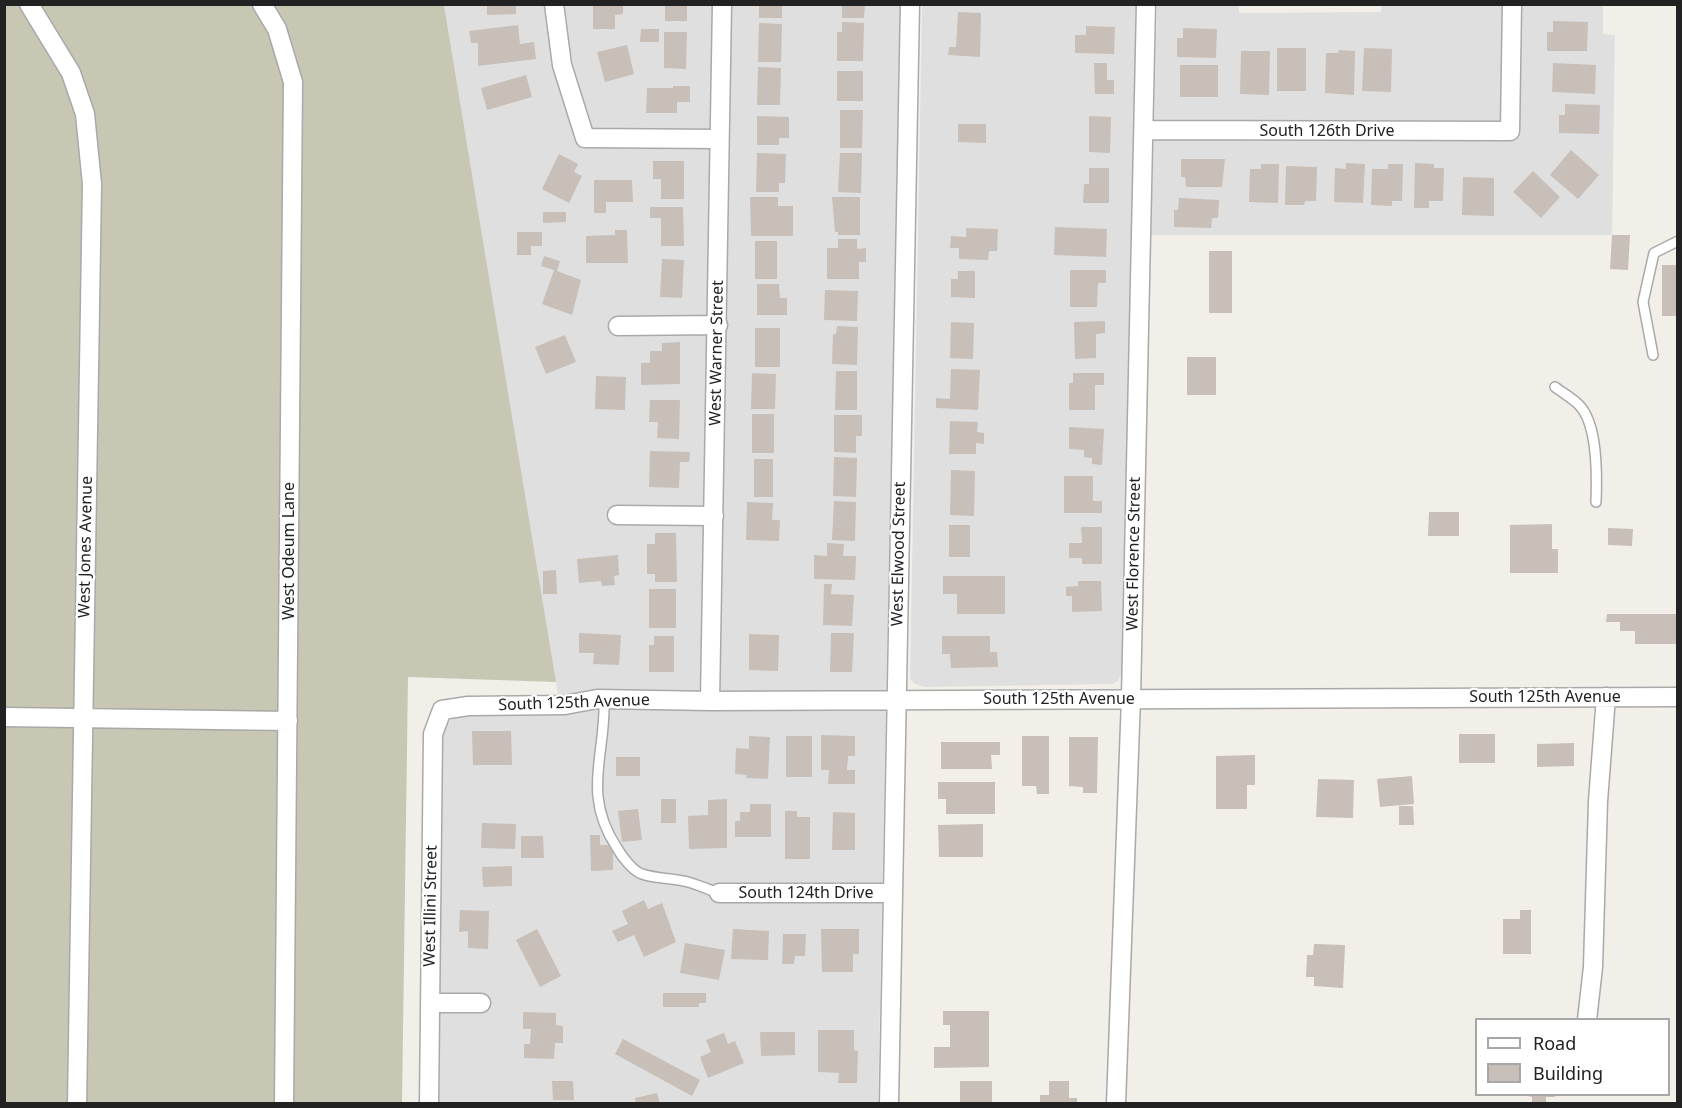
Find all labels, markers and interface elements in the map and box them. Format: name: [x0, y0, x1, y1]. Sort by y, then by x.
street label: South 126th Drive: [1259, 121, 1395, 141]
street label: West Warner Street: [706, 280, 728, 426]
street label: West Jones Avenue: [75, 476, 97, 618]
street label: West Florence Street: [1123, 477, 1145, 631]
street label: West Elwood Street: [888, 481, 910, 627]
street label: West Odeum Lane: [279, 482, 299, 620]
street label: South 125th Avenue: [1469, 687, 1621, 707]
street label: South 125th Avenue: [983, 689, 1135, 709]
street label: South 125th Avenue: [498, 691, 650, 715]
street label: West Illini Street: [420, 845, 442, 967]
street label: South 124th Drive: [738, 883, 874, 903]
legend: [1475, 1018, 1670, 1096]
text: Road: [1533, 1031, 1576, 1055]
text: Building: [1533, 1061, 1603, 1085]

